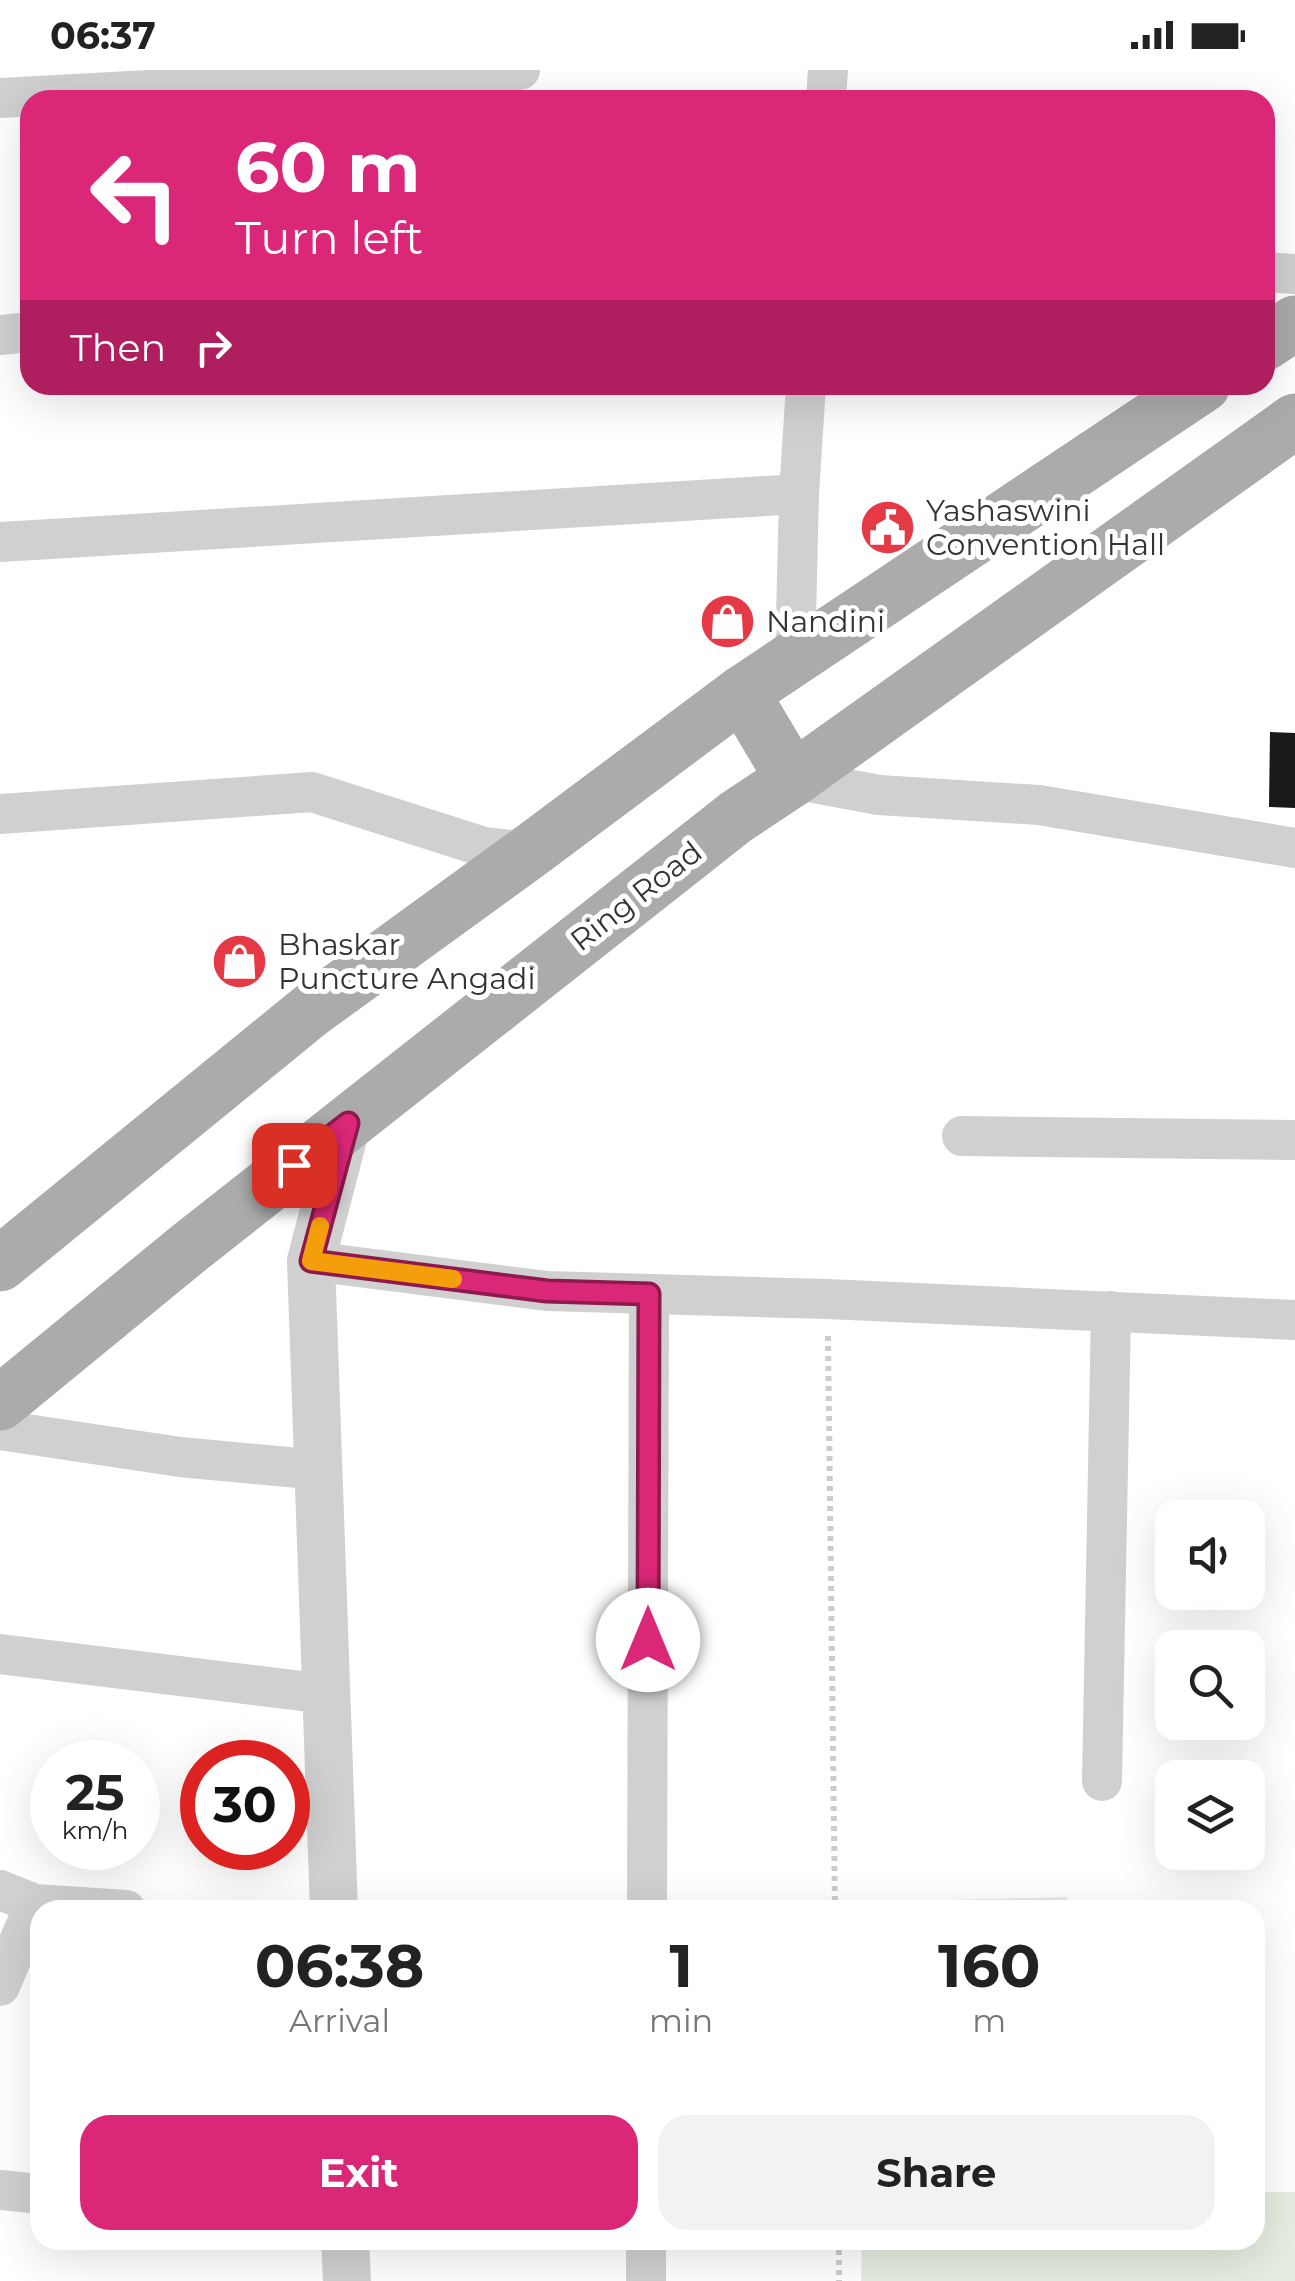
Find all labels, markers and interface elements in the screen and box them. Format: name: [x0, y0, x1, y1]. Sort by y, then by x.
text: 06:37: [50, 12, 156, 59]
text: 60 m: [235, 124, 420, 210]
icon: left: [70, 130, 200, 260]
text: Turn left: [235, 210, 423, 265]
icon: right: [186, 320, 241, 375]
text: Then: [70, 324, 166, 371]
place label: Yashaswini Convention Hall: [926, 492, 1165, 563]
public building icon: Yashaswini Convention Hall: [857, 497, 917, 557]
shop icon: Nandini: [697, 591, 757, 651]
place label: Nandini: [766, 603, 885, 640]
street label: Ring Road: [563, 833, 709, 959]
place label: Bhaskar Puncture Angadi: [278, 926, 535, 997]
shop icon: Bhaskar Puncture Angadi: [209, 931, 269, 991]
pin: [252, 1123, 337, 1208]
icon: arrive: [267, 1138, 322, 1193]
map controls: [1155, 1500, 1265, 1870]
button: sound: [1155, 1500, 1265, 1610]
position arrow: [596, 1588, 700, 1692]
button: search: [1155, 1630, 1265, 1740]
speed limit sign: 30: [180, 1740, 310, 1870]
button: layers: [1155, 1760, 1265, 1870]
text: 25: [65, 1762, 125, 1823]
text: km/h: [62, 1815, 128, 1845]
text: 06:38: [255, 1929, 424, 2002]
text: 1: [669, 1929, 693, 2002]
text: 160: [938, 1929, 1040, 2002]
text: Arrival: [289, 2001, 390, 2040]
text: min: [649, 2001, 713, 2040]
text: m: [972, 2001, 1006, 2040]
button: Exit: [80, 2115, 638, 2230]
button: Share: [658, 2115, 1215, 2230]

